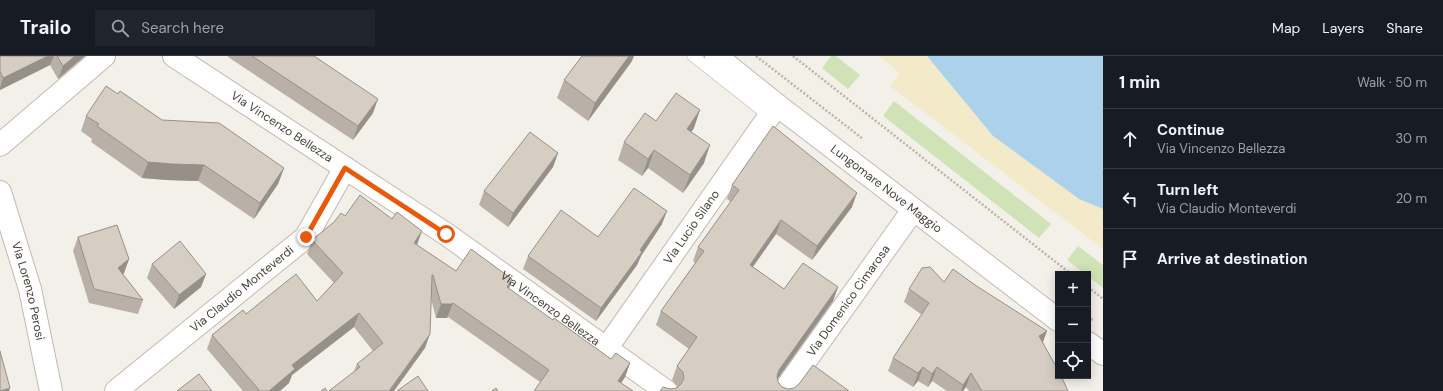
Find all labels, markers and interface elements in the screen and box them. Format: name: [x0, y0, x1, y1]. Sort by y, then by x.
search box: [95, 10, 375, 46]
text: Trailo: [20, 15, 71, 40]
icon: search: [109, 17, 131, 39]
text: Search here: [141, 18, 224, 38]
text: Map: [1272, 19, 1300, 37]
text: Layers: [1322, 19, 1364, 37]
text: Share: [1386, 19, 1423, 37]
text: 1 min: [1119, 71, 1160, 93]
text: Walk · 50 m: [1357, 74, 1427, 91]
street label: Via Vincenzo Bellezza: [228, 87, 336, 166]
text: Continue: [1157, 120, 1225, 140]
icon: ahead: [1119, 128, 1141, 150]
text: 30 m: [1395, 130, 1427, 147]
text: Via Vincenzo Bellezza: [1157, 140, 1285, 157]
street label: Lungomare Nove Maggio: [827, 141, 945, 237]
text: Turn left: [1157, 180, 1218, 200]
street label: Via Lucio Silano: [660, 187, 723, 267]
icon: left: [1119, 188, 1141, 210]
text: 20 m: [1396, 190, 1427, 207]
text: Via Claudio Monteverdi: [1157, 200, 1296, 217]
route start: [437, 225, 455, 243]
route end: [297, 228, 315, 246]
street label: Via Lorenzo Perosi: [8, 240, 48, 342]
street label: Via Claudio Monteverdi: [187, 242, 297, 336]
street label: Via Domenico Cimarosa: [803, 242, 894, 359]
icon: arrive: [1119, 248, 1141, 270]
text: Arrive at destination: [1157, 249, 1308, 269]
street label: Via Vincenzo Bellezza: [497, 267, 603, 349]
map controls: [1055, 271, 1091, 379]
button: +: [1055, 271, 1091, 307]
button: −: [1055, 307, 1091, 343]
button: locate: [1055, 343, 1091, 379]

